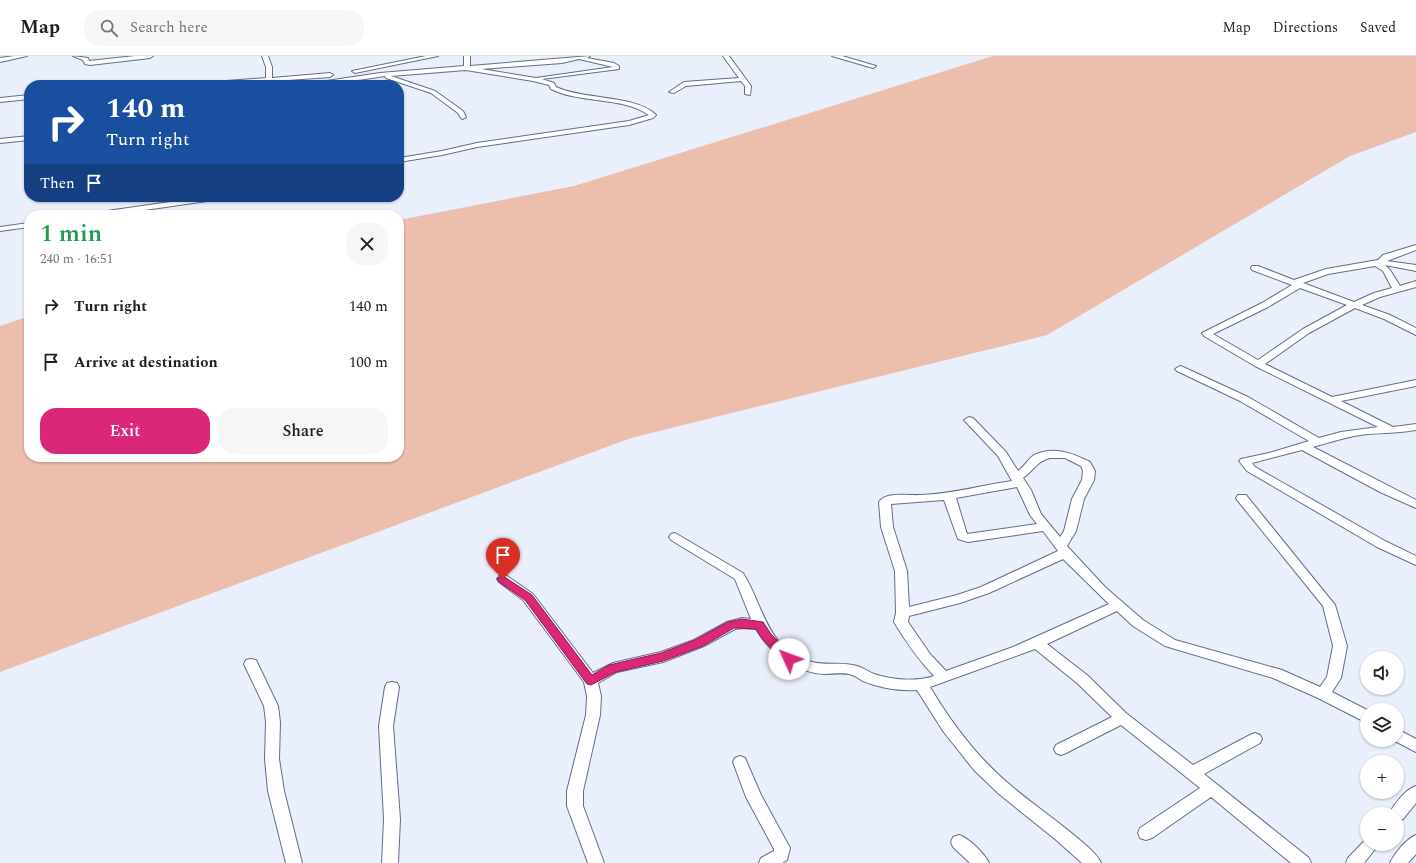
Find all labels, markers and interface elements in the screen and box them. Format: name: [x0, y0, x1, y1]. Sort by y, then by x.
search box: [84, 10, 364, 46]
text: Map: [20, 13, 60, 42]
text: Search here: [130, 16, 208, 39]
icon: search: [98, 17, 120, 39]
text: Map: [1223, 17, 1251, 38]
text: Directions: [1273, 17, 1338, 38]
text: Saved: [1360, 17, 1396, 38]
text: 140 m: [106, 87, 185, 130]
icon: right: [40, 96, 92, 148]
text: Turn right: [106, 126, 189, 153]
text: Then: [40, 172, 75, 195]
icon: arrive: [83, 172, 105, 194]
text: 1 min: [40, 216, 102, 252]
button: close: [346, 223, 388, 265]
text: 240 m · 16:51: [40, 249, 113, 269]
icon: right: [40, 295, 62, 317]
text: Turn right: [74, 295, 147, 318]
text: 140 m: [349, 295, 388, 318]
icon: arrive: [40, 351, 62, 373]
text: Arrive at destination: [74, 351, 218, 374]
text: 100 m: [349, 351, 388, 374]
button: Exit: [40, 408, 210, 454]
button: Share: [218, 408, 388, 454]
pin: [486, 538, 520, 579]
icon: arrive: [492, 544, 514, 566]
position arrow: [768, 638, 810, 680]
map controls: [1360, 651, 1404, 851]
button: sound: [1360, 651, 1404, 695]
button: layers: [1360, 703, 1404, 747]
button: +: [1360, 755, 1404, 799]
button: −: [1360, 807, 1404, 851]

